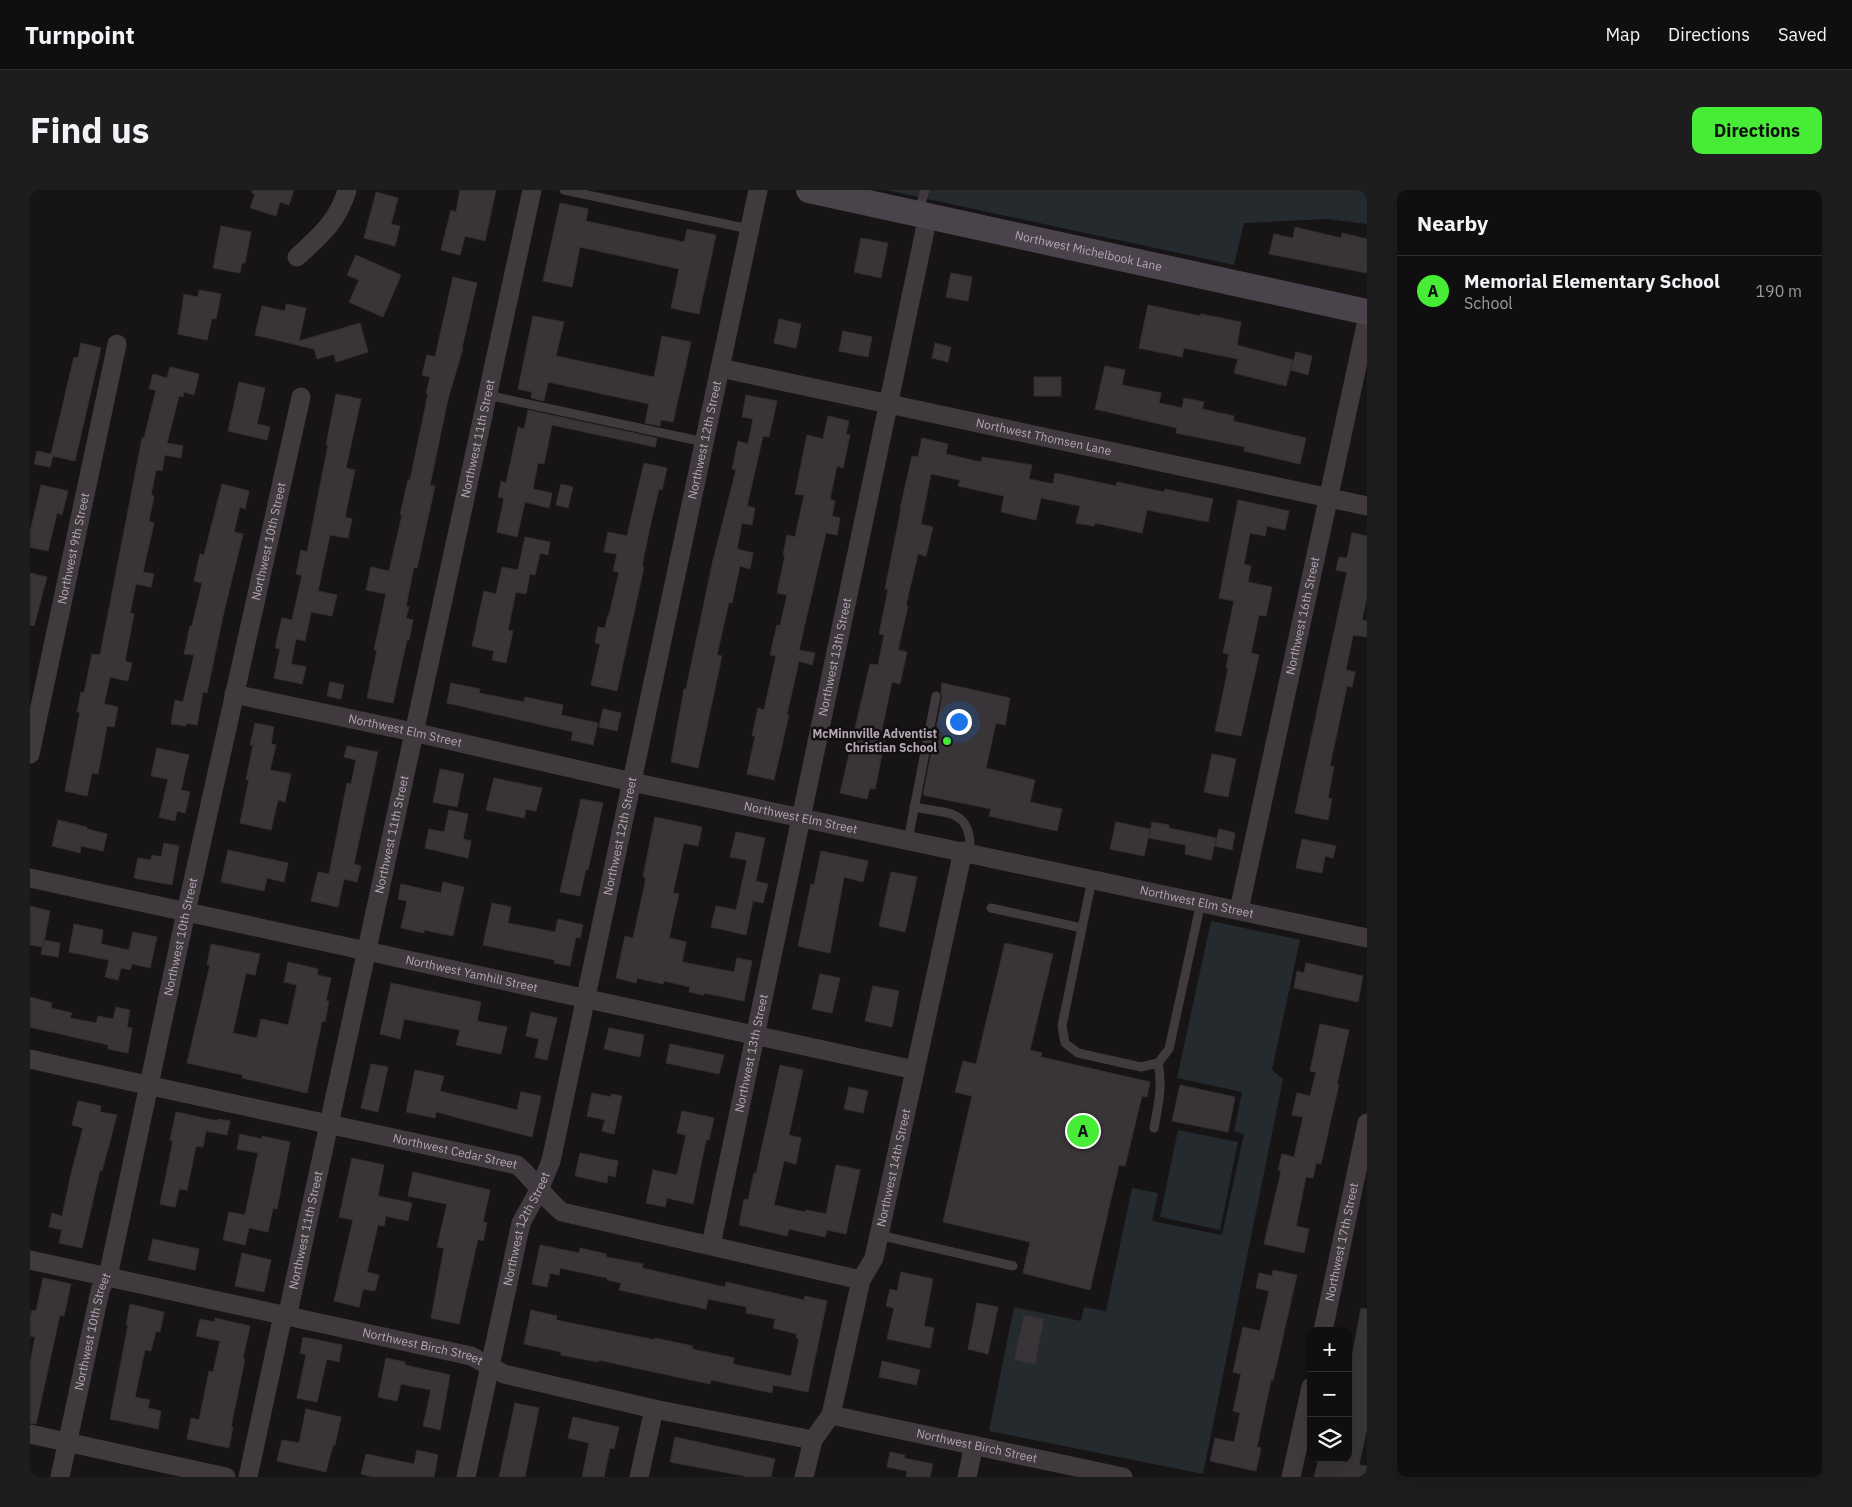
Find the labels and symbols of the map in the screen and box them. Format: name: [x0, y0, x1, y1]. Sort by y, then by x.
street label: Northwest Michelbook Lane: [1014, 227, 1164, 274]
street label: Northwest 11th Street: [457, 378, 498, 499]
street label: Northwest 12th Street: [684, 379, 724, 500]
street label: Northwest Thomsen Lane: [975, 415, 1113, 458]
street label: Northwest 10th Street: [248, 481, 289, 602]
street label: Northwest 9th Street: [54, 491, 92, 605]
street label: Northwest 16th Street: [1282, 555, 1322, 676]
street label: Northwest 13th Street: [815, 596, 854, 717]
your location: [946, 709, 972, 735]
street label: Northwest Elm Street: [347, 710, 463, 750]
place label: McMinnville Adventist Christian School: [813, 726, 937, 755]
marker: McMinnville Adventist Christian School: [941, 735, 953, 747]
street label: Northwest 11th Street: [371, 774, 412, 895]
street label: Northwest 12th Street: [600, 776, 640, 897]
street label: Northwest Elm Street: [743, 798, 859, 837]
street label: Northwest 10th Street: [160, 876, 200, 997]
street label: Northwest Elm Street: [1139, 882, 1255, 921]
street label: Northwest Yamhill Street: [404, 952, 539, 995]
street label: Northwest 13th Street: [731, 993, 771, 1114]
street label: Northwest 14th Street: [873, 1107, 913, 1228]
pin: A: [1067, 1112, 1099, 1150]
street label: Northwest Cedar Street: [392, 1130, 519, 1172]
street label: Northwest 11th Street: [285, 1170, 326, 1291]
street label: Northwest 12th Street: [500, 1170, 553, 1287]
street label: Northwest 17th Street: [1322, 1181, 1361, 1302]
street label: Northwest 10th Street: [71, 1270, 114, 1392]
street label: Northwest Birch Street: [361, 1325, 486, 1368]
street label: Northwest Birch Street: [915, 1425, 1039, 1466]

